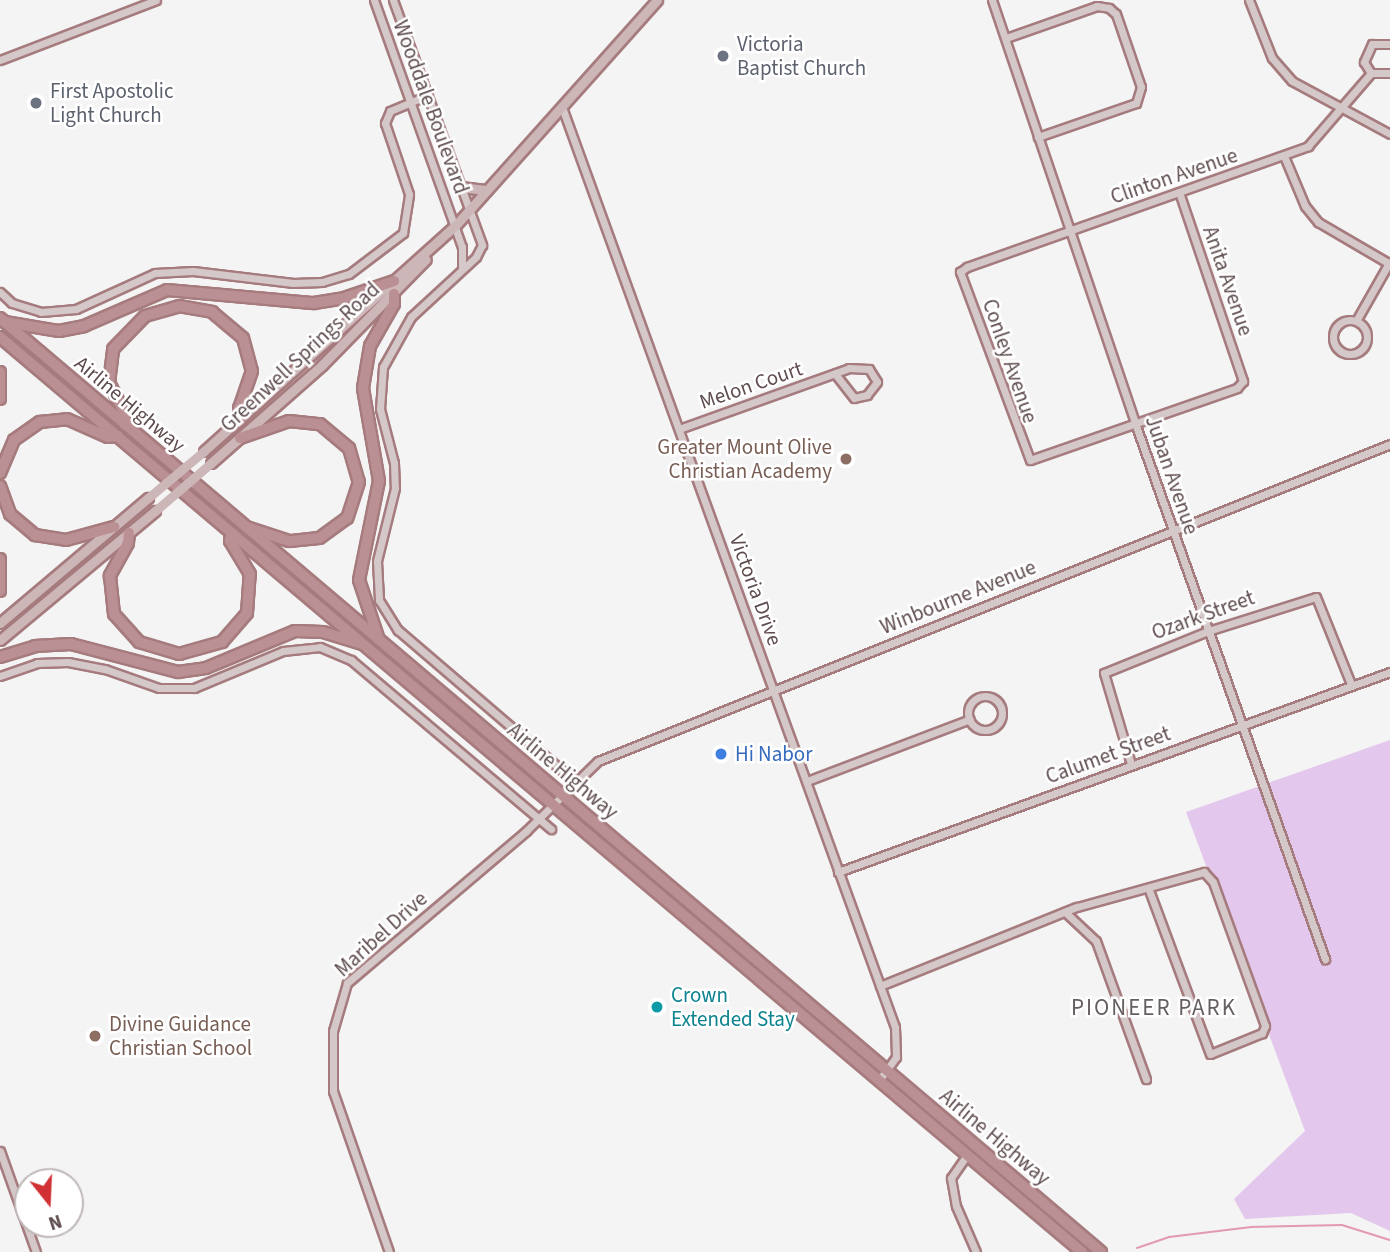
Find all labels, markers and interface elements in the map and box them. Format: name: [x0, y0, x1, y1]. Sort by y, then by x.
street label: Wooddale Boulevard: [388, 17, 474, 197]
place label: Victoria Baptist Church: [737, 31, 866, 81]
marker: Victoria Baptist Church: [715, 48, 731, 64]
place label: First Apostolic Light Church: [50, 78, 173, 128]
marker: First Apostolic Light Church: [28, 95, 44, 111]
street label: Clinton Avenue: [1107, 143, 1241, 209]
street label: Anita Avenue: [1197, 223, 1259, 339]
street label: Greenwell Springs Road: [215, 277, 385, 437]
street label: Conley Avenue: [977, 296, 1043, 426]
street label: Airline Highway: [70, 350, 190, 458]
street label: Melon Court: [696, 356, 806, 414]
street label: Juban Avenue: [1140, 412, 1204, 538]
place label: Greater Mount Olive Christian Academy: [657, 434, 832, 484]
marker: Greater Mount Olive Christian Academy: [838, 451, 854, 467]
street label: Victoria Drive: [724, 531, 788, 649]
street label: Winbourne Avenue: [876, 554, 1040, 640]
street label: Ozark Street: [1148, 585, 1258, 645]
street label: Airline Highway: [503, 717, 623, 825]
street label: Calumet Street: [1042, 721, 1174, 789]
place label: Hi Nabor: [735, 741, 813, 767]
marker: Hi Nabor: [713, 746, 729, 762]
street label: Maribel Drive: [330, 886, 432, 982]
place label: Crown Extended Stay: [671, 982, 795, 1032]
district label: PIONEER PARK: [1073, 994, 1235, 1022]
marker: Crown Extended Stay: [649, 999, 665, 1015]
place label: Divine Guidance Christian School: [109, 1011, 252, 1061]
marker: Divine Guidance Christian School: [87, 1028, 103, 1044]
street label: Airline Highway: [935, 1083, 1055, 1191]
north arrow: [14, 1168, 84, 1238]
text: N: [45, 1207, 65, 1236]

